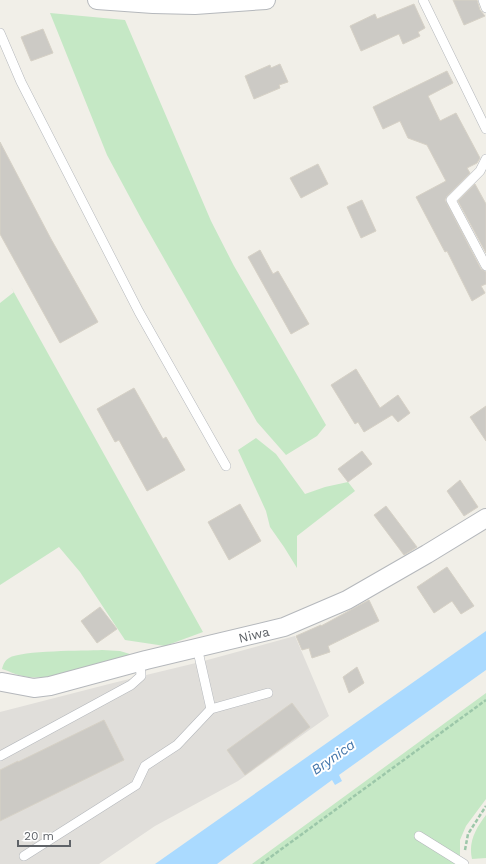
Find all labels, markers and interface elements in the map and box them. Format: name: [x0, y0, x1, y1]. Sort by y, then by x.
street label: Niwa: [237, 624, 271, 646]
water label: Brynica: [308, 736, 358, 778]
scale bar: [18, 822, 70, 848]
text: 20 m: [24, 829, 54, 843]

